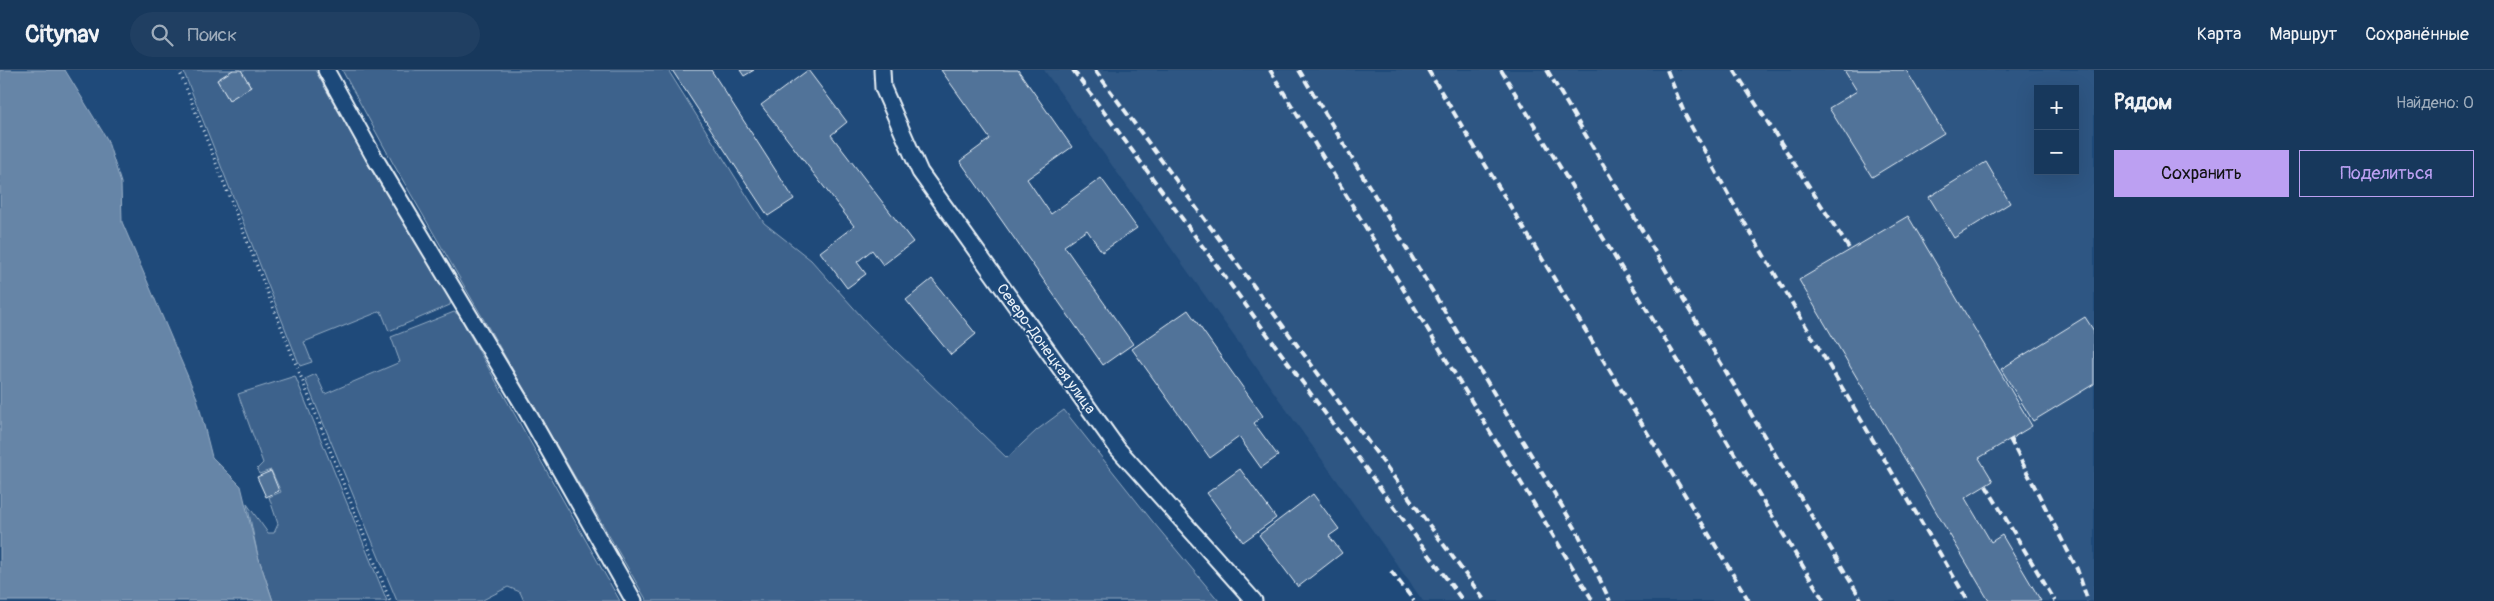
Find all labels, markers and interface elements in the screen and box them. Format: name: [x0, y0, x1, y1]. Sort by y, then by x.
search box: [130, 12, 480, 57]
text: Citynav: [25, 20, 100, 49]
icon: search: [148, 21, 176, 49]
text: Поиск: [188, 23, 237, 47]
text: Карта: [2197, 23, 2241, 46]
text: Маршрут: [2269, 23, 2337, 46]
text: Сохранённые: [2365, 23, 2469, 46]
map controls: [2034, 85, 2079, 175]
button: +: [2034, 85, 2079, 130]
text: Рядом: [2114, 89, 2172, 116]
text: Найдено: 0: [2396, 93, 2474, 113]
button: −: [2034, 130, 2079, 175]
button: Сохранить: [2114, 150, 2289, 197]
button: Поделиться: [2299, 150, 2474, 197]
street label: Северо-Донецкая улица: [992, 280, 1100, 418]

